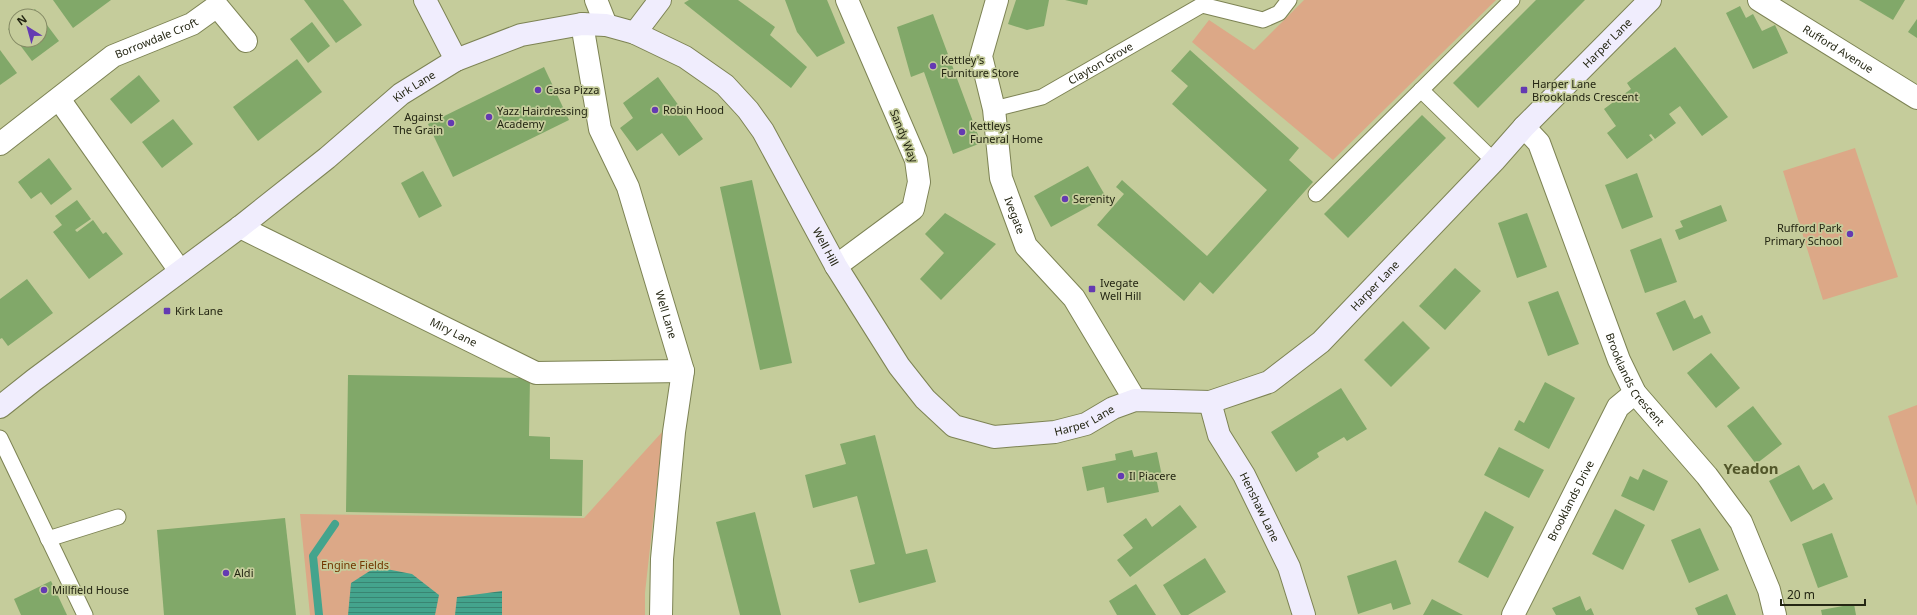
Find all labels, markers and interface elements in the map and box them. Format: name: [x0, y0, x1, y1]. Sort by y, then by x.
north arrow: [8, 8, 48, 48]
text: N: [14, 11, 30, 28]
street label: Borrowdale Croft: [112, 14, 201, 62]
street label: Harper Lane: [1579, 15, 1635, 71]
street label: Rufford Avenue: [1800, 21, 1876, 76]
street label: Clayton Grove: [1065, 38, 1135, 87]
place label: Kettley's Furniture Store: [941, 52, 1019, 80]
marker: Kettley's Furniture Store: [928, 61, 938, 71]
street label: Kirk Lane: [389, 67, 438, 105]
place label: Harper Lane Brooklands Crescent: [1532, 76, 1638, 104]
place label: Casa Pizza: [546, 82, 599, 97]
marker: Casa Pizza: [533, 85, 543, 95]
marker: Harper Lane Brooklands Crescent: [1519, 85, 1529, 95]
place label: Robin Hood: [663, 102, 724, 117]
place label: Yazz Hairdressing Academy: [497, 103, 588, 131]
marker: Robin Hood: [650, 105, 660, 115]
street label: Sandy Way: [887, 107, 922, 165]
place label: Against The Grain: [393, 109, 443, 137]
marker: Yazz Hairdressing Academy: [484, 112, 494, 122]
marker: Against The Grain: [446, 118, 456, 128]
place label: Kettleys Funeral Home: [970, 118, 1043, 146]
marker: Kettleys Funeral Home: [957, 127, 967, 137]
place label: Serenity: [1073, 191, 1115, 206]
street label: Ivegate: [1002, 194, 1029, 236]
marker: Serenity: [1060, 194, 1070, 204]
place label: Rufford Park Primary School: [1764, 220, 1842, 248]
street label: Well Hill: [810, 225, 843, 268]
marker: Rufford Park Primary School: [1845, 229, 1855, 239]
street label: Harper Lane: [1347, 257, 1402, 314]
place label: Ivegate Well Hill: [1100, 275, 1141, 303]
marker: Ivegate Well Hill: [1087, 284, 1097, 294]
street label: Well Lane: [652, 288, 681, 340]
place label: Kirk Lane: [175, 303, 223, 318]
marker: Kirk Lane: [162, 306, 172, 316]
street label: Miry Lane: [428, 314, 480, 350]
street label: Brooklands Crescent: [1603, 331, 1668, 429]
street label: Harper Lane: [1053, 401, 1117, 439]
street label: Brooklands Drive: [1544, 458, 1597, 543]
district label: Yeadon: [1723, 458, 1779, 478]
place label: Il Piacere: [1129, 468, 1176, 483]
street label: Henshaw Lane: [1237, 469, 1284, 544]
marker: Il Piacere: [1116, 471, 1126, 481]
park label: Engine Fields: [321, 557, 389, 572]
place label: Aldi: [234, 565, 253, 580]
marker: Aldi: [221, 568, 231, 578]
scale bar: [1781, 581, 1865, 607]
place label: Millfield House: [52, 582, 129, 597]
marker: Millfield House: [39, 585, 49, 595]
text: 20 m: [1787, 586, 1815, 603]

